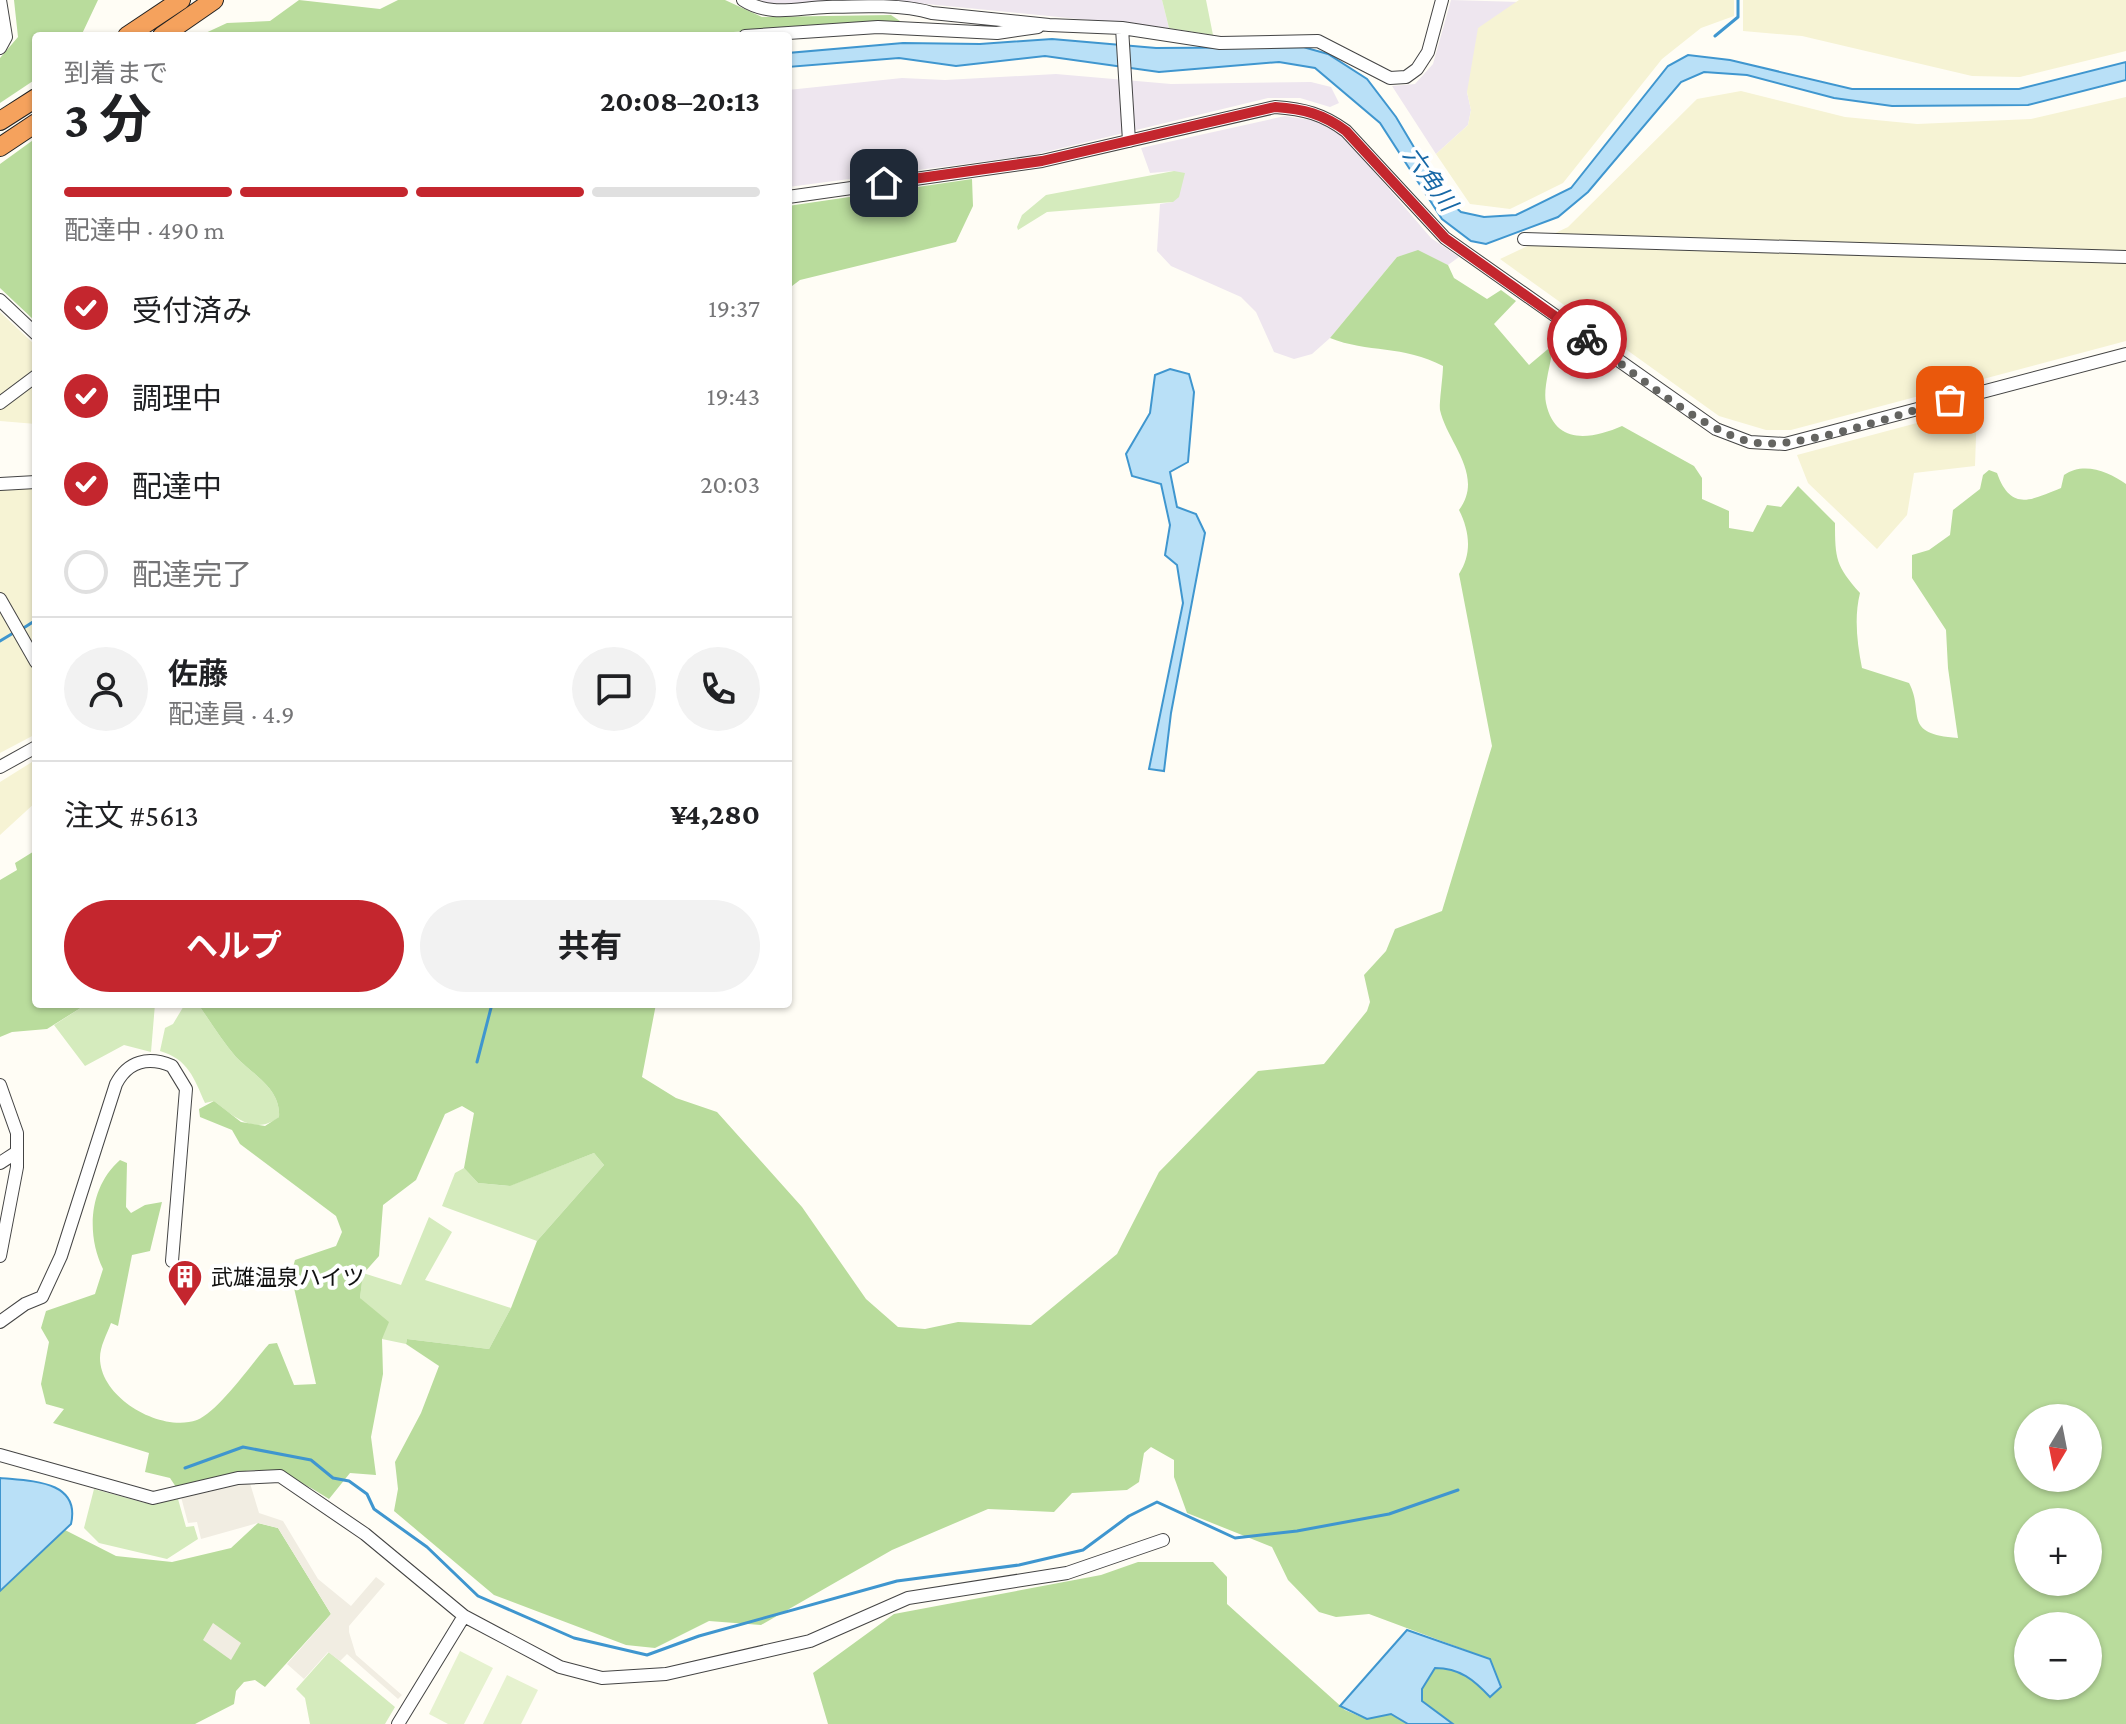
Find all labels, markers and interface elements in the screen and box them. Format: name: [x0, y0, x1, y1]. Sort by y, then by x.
text: 到着まで: [64, 59, 168, 88]
text: 20:08–20:13: [600, 84, 760, 117]
text: 3 分: [64, 90, 151, 148]
water label: 六角川: [1398, 142, 1464, 218]
pin: [850, 149, 918, 217]
icon: home: [862, 161, 906, 205]
text: 配達中 · 490 m: [64, 216, 225, 245]
icon: check: [64, 286, 108, 330]
text: 受付済み: [132, 294, 252, 327]
text: 19:37: [708, 294, 760, 323]
courier: [1547, 299, 1627, 379]
icon: bike: [1565, 317, 1609, 361]
pin: [1916, 366, 1984, 434]
icon: check: [64, 374, 108, 418]
icon: bag: [1928, 378, 1972, 422]
text: 調理中: [132, 382, 222, 415]
text: 19:43: [707, 382, 760, 411]
icon: check: [64, 462, 108, 506]
text: 配達中: [132, 470, 222, 503]
text: 20:03: [700, 470, 760, 499]
text: 配達完了: [132, 558, 252, 591]
button: person: [64, 647, 148, 731]
button: chat: [572, 647, 656, 731]
button: phone: [676, 647, 760, 731]
text: 佐藤: [168, 657, 228, 690]
text: 配達員 · 4.9: [168, 700, 294, 729]
text: ¥4,280: [670, 797, 760, 830]
text: 注文 #5613: [64, 799, 199, 832]
button: ヘルプ: [64, 900, 404, 992]
button: 共有: [420, 900, 760, 992]
building icon: 武雄温泉ハイツ: [166, 1258, 204, 1308]
place label: 武雄温泉ハイツ: [211, 1265, 365, 1290]
north arrow: [2014, 1404, 2102, 1492]
map controls: [2014, 1404, 2102, 1700]
button: +: [2014, 1508, 2102, 1596]
button: −: [2014, 1612, 2102, 1700]

